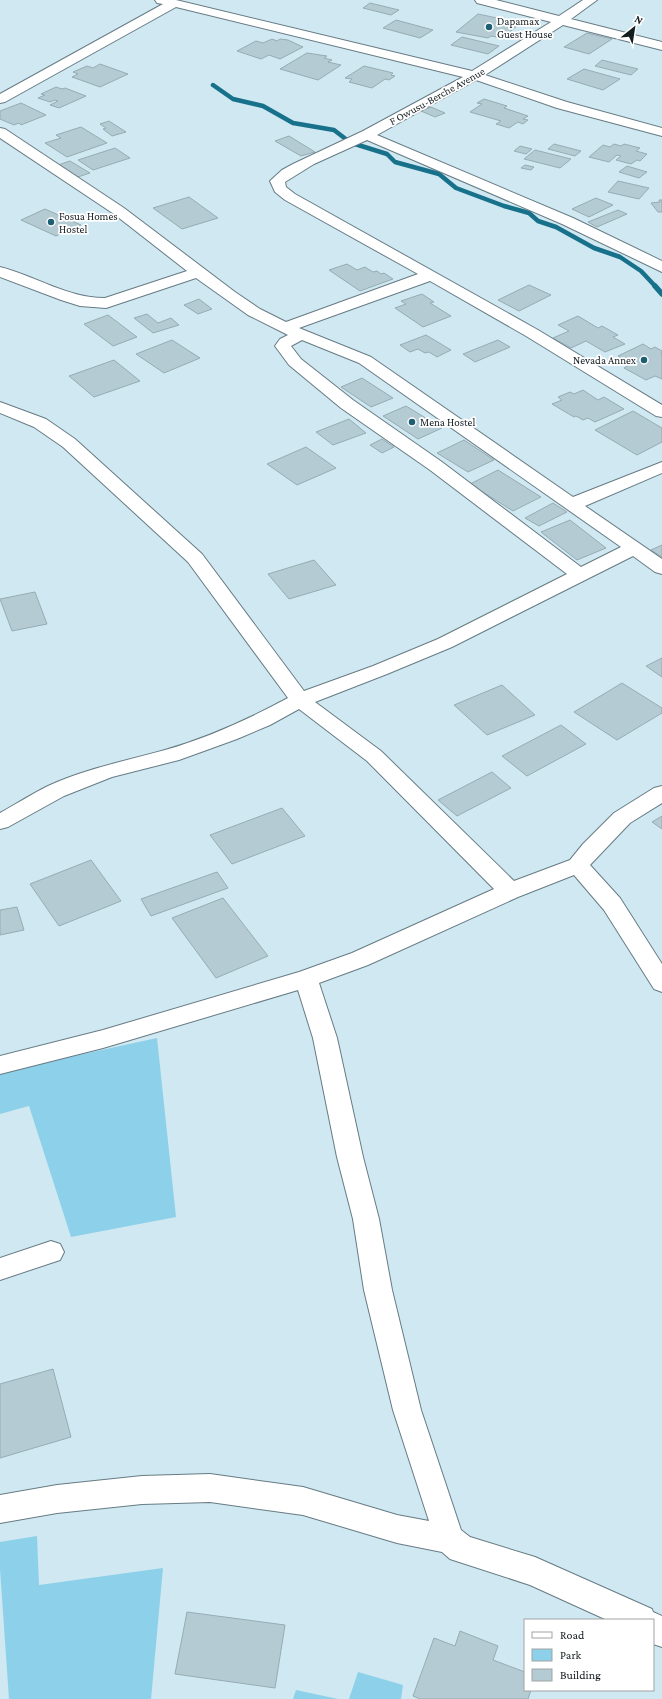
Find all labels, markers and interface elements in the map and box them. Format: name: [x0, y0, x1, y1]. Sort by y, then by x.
north arrow: [614, 8, 654, 48]
text: N: [633, 12, 646, 27]
place label: Dapamax Guest House: [497, 15, 552, 40]
marker: Dapamax Guest House: [484, 22, 494, 32]
street label: F Owusu-Berche Avenue: [387, 65, 487, 127]
place label: Fosua Homes Hostel: [59, 210, 118, 235]
marker: Fosua Homes Hostel: [46, 217, 56, 227]
place label: Nevada Annex: [573, 354, 636, 366]
marker: Nevada Annex: [639, 355, 649, 365]
place label: Mena Hostel: [420, 416, 475, 428]
marker: Mena Hostel: [407, 417, 417, 427]
legend: [524, 1619, 654, 1691]
text: Road: [560, 1628, 585, 1642]
text: Park: [560, 1648, 582, 1662]
text: Building: [560, 1668, 601, 1682]

